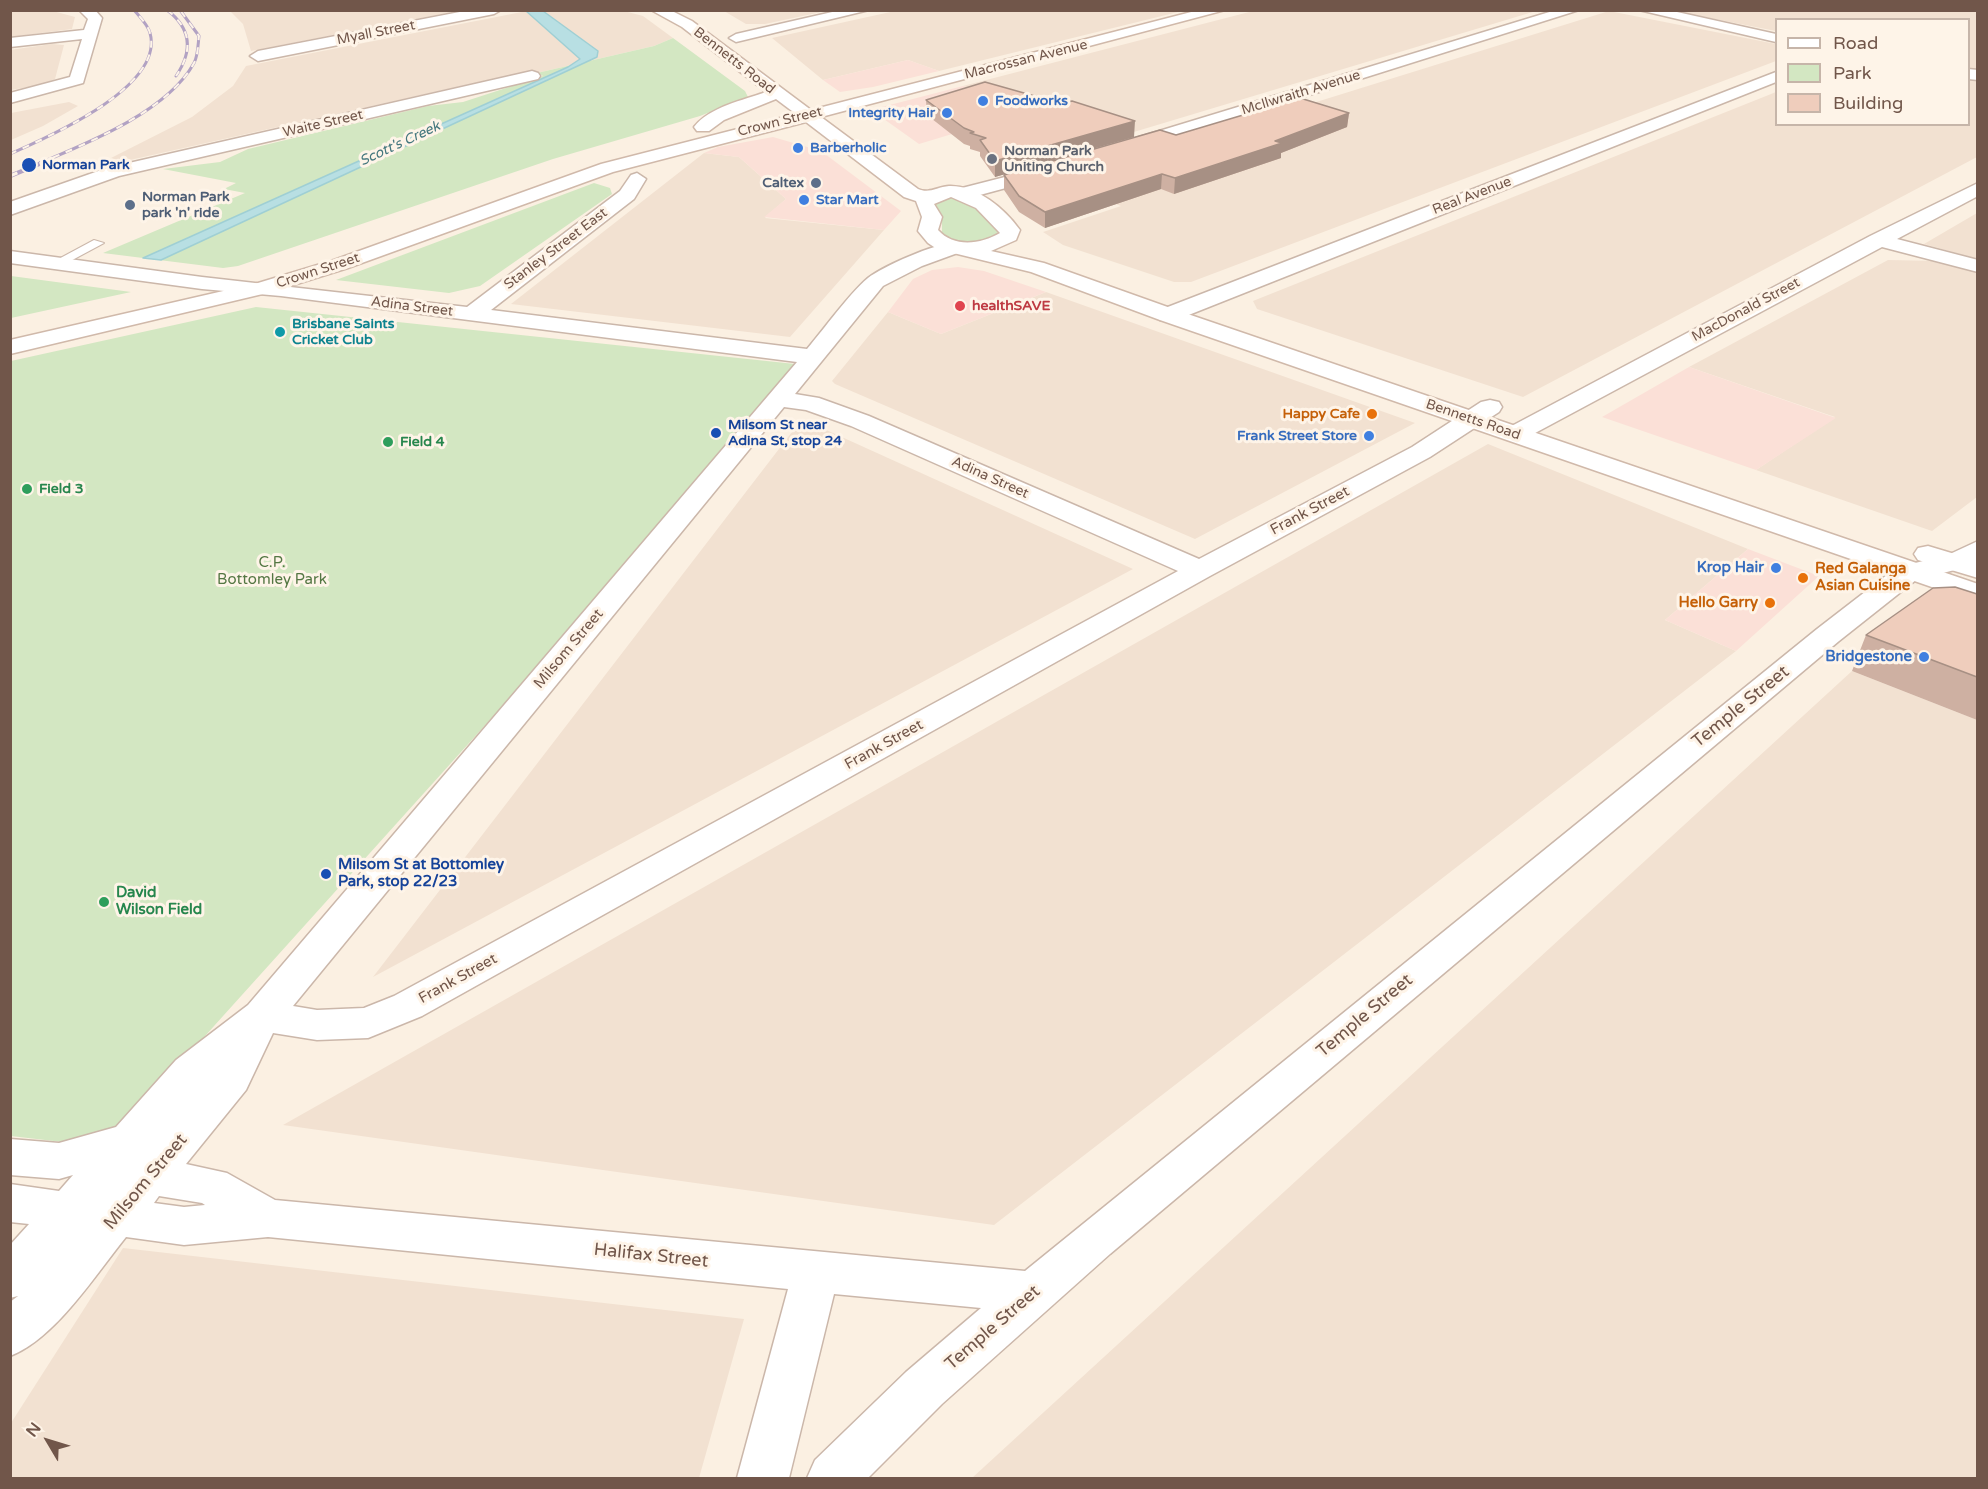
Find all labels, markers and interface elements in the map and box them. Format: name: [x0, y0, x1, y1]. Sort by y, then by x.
street label: Myall Street: [335, 17, 417, 49]
legend: [1775, 18, 1970, 126]
street label: Bennetts Road: [690, 24, 778, 98]
text: Road: [1833, 32, 1878, 54]
street label: Macrossan Avenue: [963, 37, 1089, 83]
text: Park: [1833, 62, 1871, 84]
street label: McIlwraith Avenue: [1239, 67, 1363, 119]
text: Building: [1833, 92, 1903, 114]
place label: Foodworks: [995, 93, 1068, 109]
marker: Foodworks: [976, 94, 990, 108]
street label: Crown Street: [736, 103, 824, 141]
place label: Integrity Hair: [848, 105, 935, 121]
marker: Integrity Hair: [940, 106, 954, 120]
street label: Waite Street: [281, 107, 365, 141]
water label: Scott's Creek: [357, 118, 443, 170]
place label: Barberholic: [810, 140, 887, 156]
marker: Barberholic: [791, 141, 805, 155]
place label: Norman Park Uniting Church: [1004, 143, 1104, 176]
marker: Norman Park Uniting Church: [985, 152, 999, 166]
marker: Norman Park: [20, 156, 38, 174]
place label: Norman Park: [42, 157, 130, 173]
street label: Real Avenue: [1430, 173, 1514, 219]
place label: Caltex: [762, 175, 804, 191]
marker: Caltex: [809, 176, 823, 190]
place label: Norman Park park 'n' ride: [142, 189, 230, 222]
place label: Star Mart: [816, 192, 879, 208]
marker: Star Mart: [797, 193, 811, 207]
marker: Norman Park park 'n' ride: [123, 198, 137, 212]
street label: Stanley Street East: [501, 205, 611, 293]
street label: Crown Street: [274, 250, 362, 292]
street label: MacDonald Street: [1689, 274, 1803, 346]
street label: Adina Street: [370, 294, 454, 320]
place label: healthSAVE: [972, 298, 1051, 314]
marker: healthSAVE: [953, 299, 967, 313]
place label: Brisbane Saints Cricket Club: [292, 316, 394, 348]
marker: Brisbane Saints Cricket Club: [273, 325, 287, 339]
street label: Bennetts Road: [1424, 396, 1522, 444]
place label: Happy Cafe: [1283, 406, 1360, 422]
marker: Happy Cafe: [1365, 407, 1379, 421]
place label: Milsom St near Adina St, stop 24: [728, 417, 842, 449]
marker: Milsom St near Adina St, stop 24: [709, 426, 723, 440]
place label: Frank Street Store: [1237, 428, 1357, 444]
marker: Frank Street Store: [1362, 429, 1376, 443]
place label: Field 4: [400, 434, 445, 450]
marker: Field 4: [381, 435, 395, 449]
street label: Adina Street: [949, 454, 1031, 502]
place label: Field 3: [39, 481, 84, 497]
marker: Field 3: [20, 482, 34, 496]
street label: Frank Street: [1267, 483, 1353, 539]
park label: C.P. Bottomley Park: [217, 554, 327, 589]
place label: Krop Hair: [1697, 559, 1764, 577]
place label: Red Galanga Asian Cuisine: [1815, 560, 1910, 595]
marker: Krop Hair: [1769, 561, 1783, 575]
marker: Red Galanga Asian Cuisine: [1796, 571, 1810, 585]
place label: Hello Garry: [1679, 594, 1758, 612]
marker: Hello Garry: [1763, 596, 1777, 610]
street label: Milsom Street: [530, 605, 608, 693]
place label: Bridgestone: [1825, 648, 1912, 666]
marker: Bridgestone: [1917, 650, 1931, 664]
street label: Temple Street: [1688, 661, 1794, 753]
street label: Frank Street: [842, 716, 926, 774]
place label: Milsom St at Bottomley Park, stop 22/23: [338, 856, 504, 891]
marker: Milsom St at Bottomley Park, stop 22/23: [319, 867, 333, 881]
place label: David Wilson Field: [116, 884, 202, 919]
marker: David Wilson Field: [97, 895, 111, 909]
street label: Frank Street: [416, 950, 500, 1008]
street label: Temple Street: [1313, 970, 1417, 1062]
street label: Milsom Street: [100, 1130, 192, 1234]
street label: Halifax Street: [593, 1239, 709, 1273]
street label: Temple Street: [941, 1281, 1045, 1375]
north arrow: [18, 1411, 78, 1471]
text: N: [22, 1419, 46, 1441]

